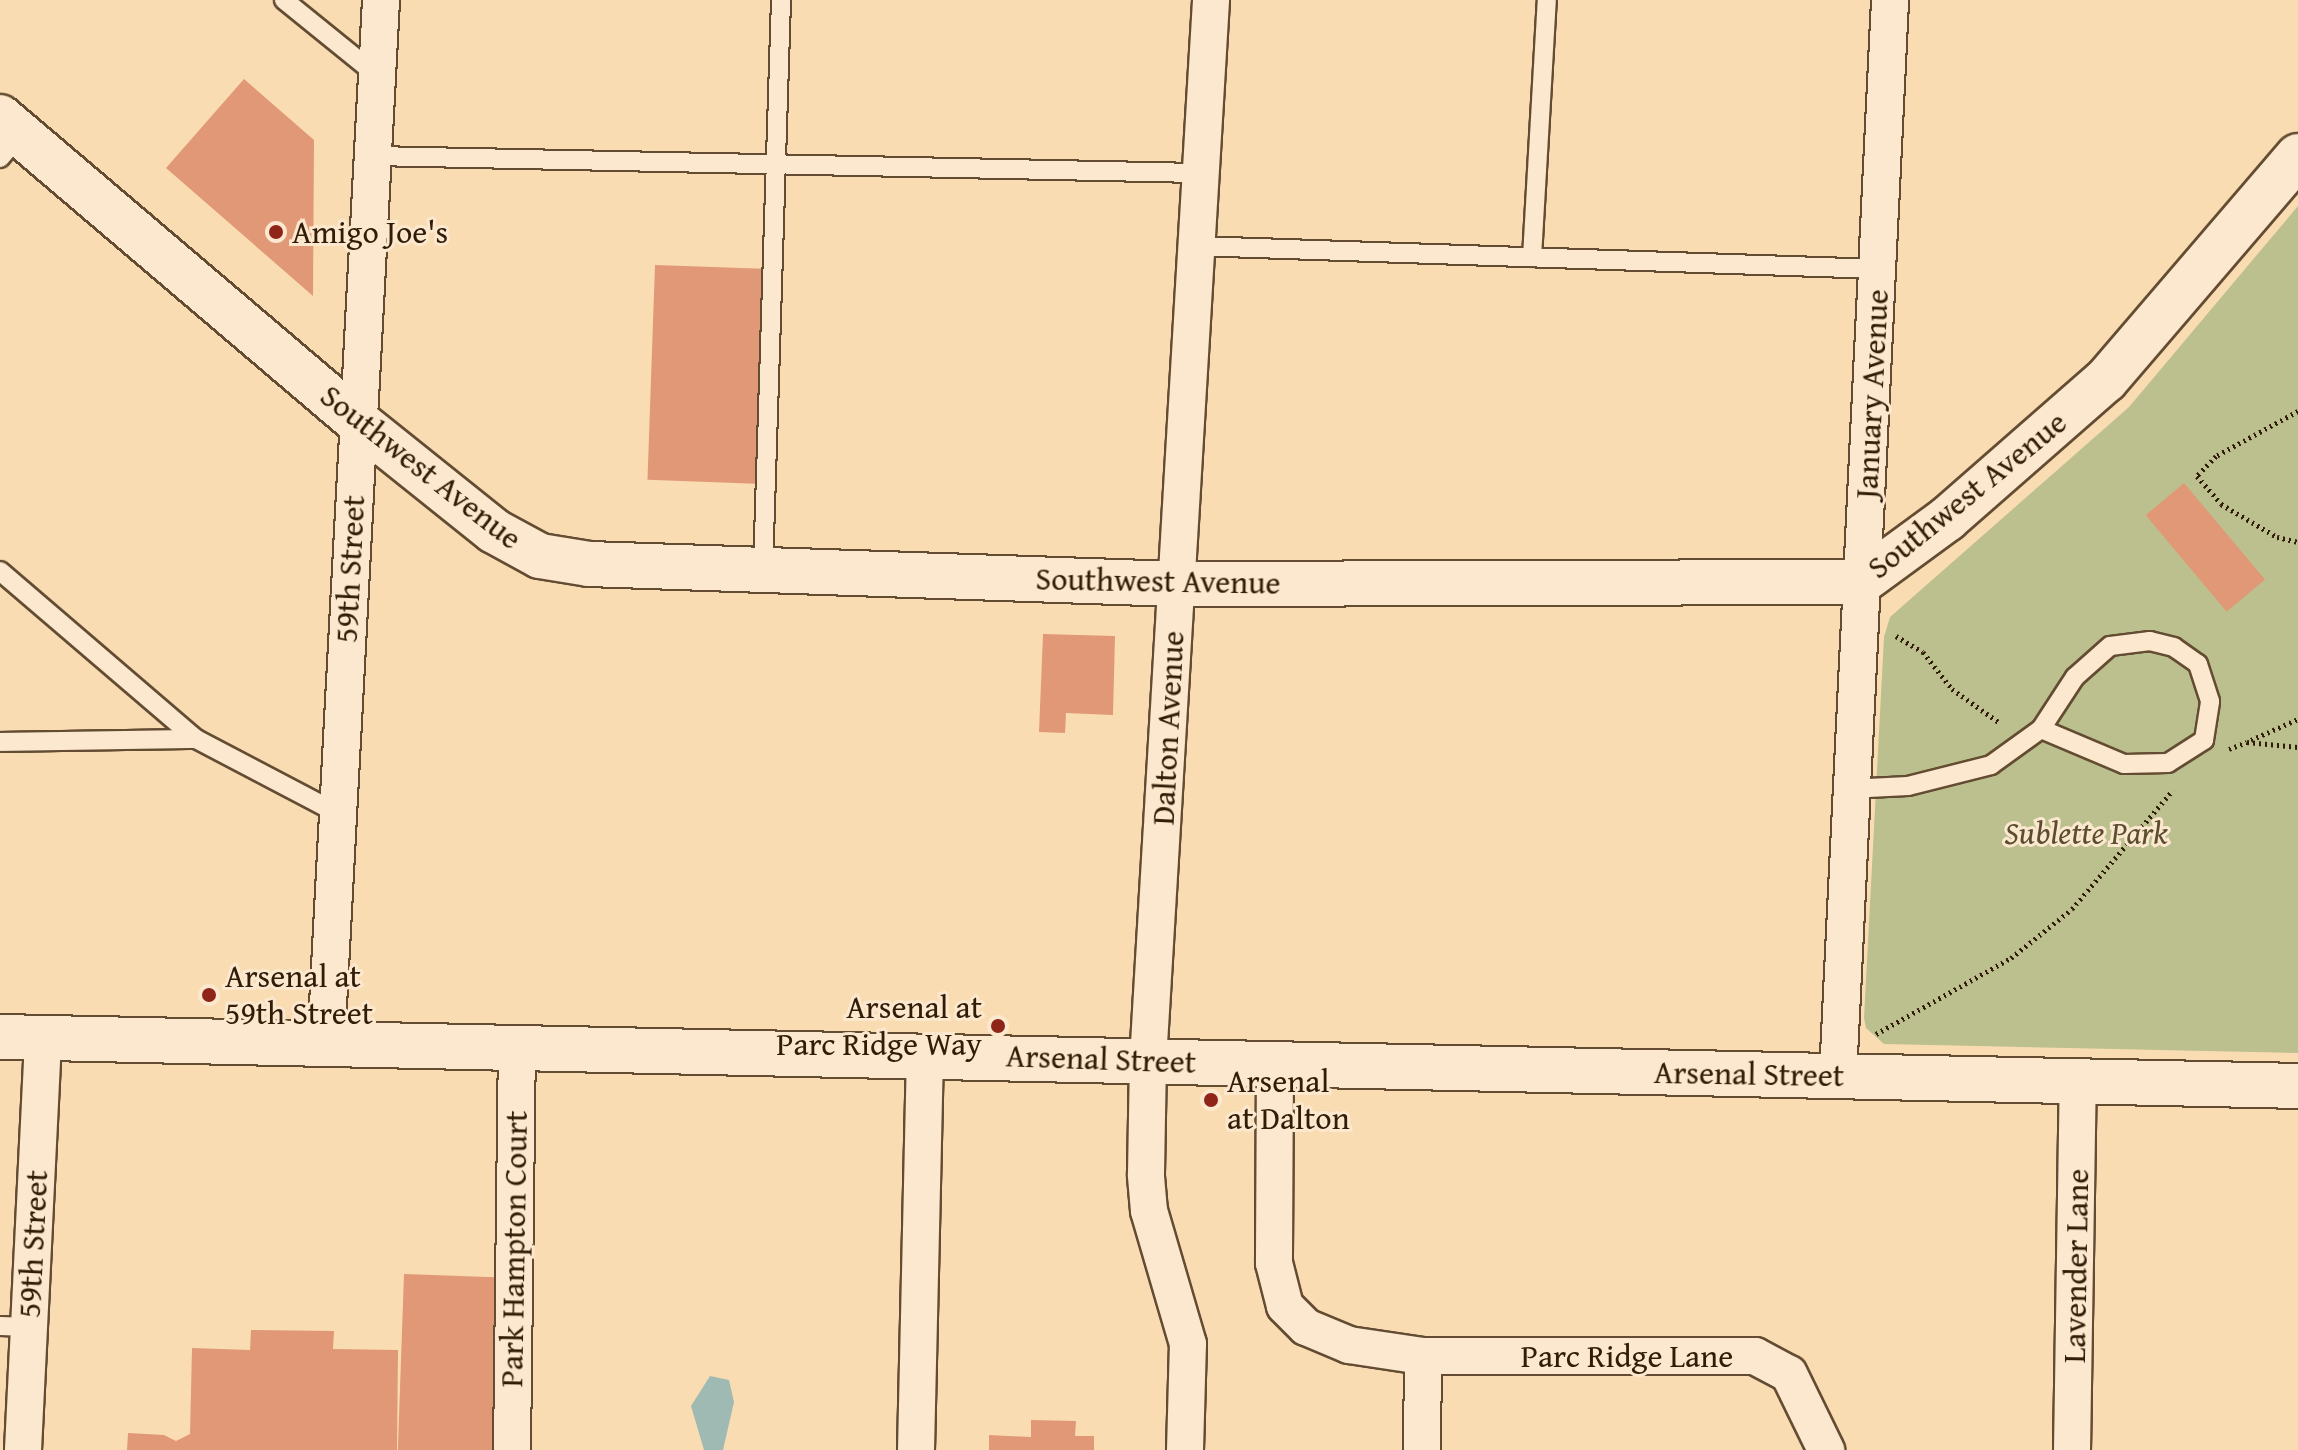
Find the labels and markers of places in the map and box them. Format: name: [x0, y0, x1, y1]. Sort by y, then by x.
place label: Amigo Joe's: [292, 213, 448, 251]
marker: Amigo Joe's: [267, 223, 285, 241]
place label: Arsenal at 59th Street: [225, 958, 373, 1033]
marker: Arsenal at 59th Street: [200, 986, 218, 1004]
place label: Arsenal at Parc Ridge Way: [776, 989, 982, 1064]
marker: Arsenal at Parc Ridge Way: [989, 1017, 1007, 1035]
place label: Arsenal at Dalton: [1227, 1063, 1350, 1138]
marker: Arsenal at Dalton: [1202, 1091, 1220, 1109]

